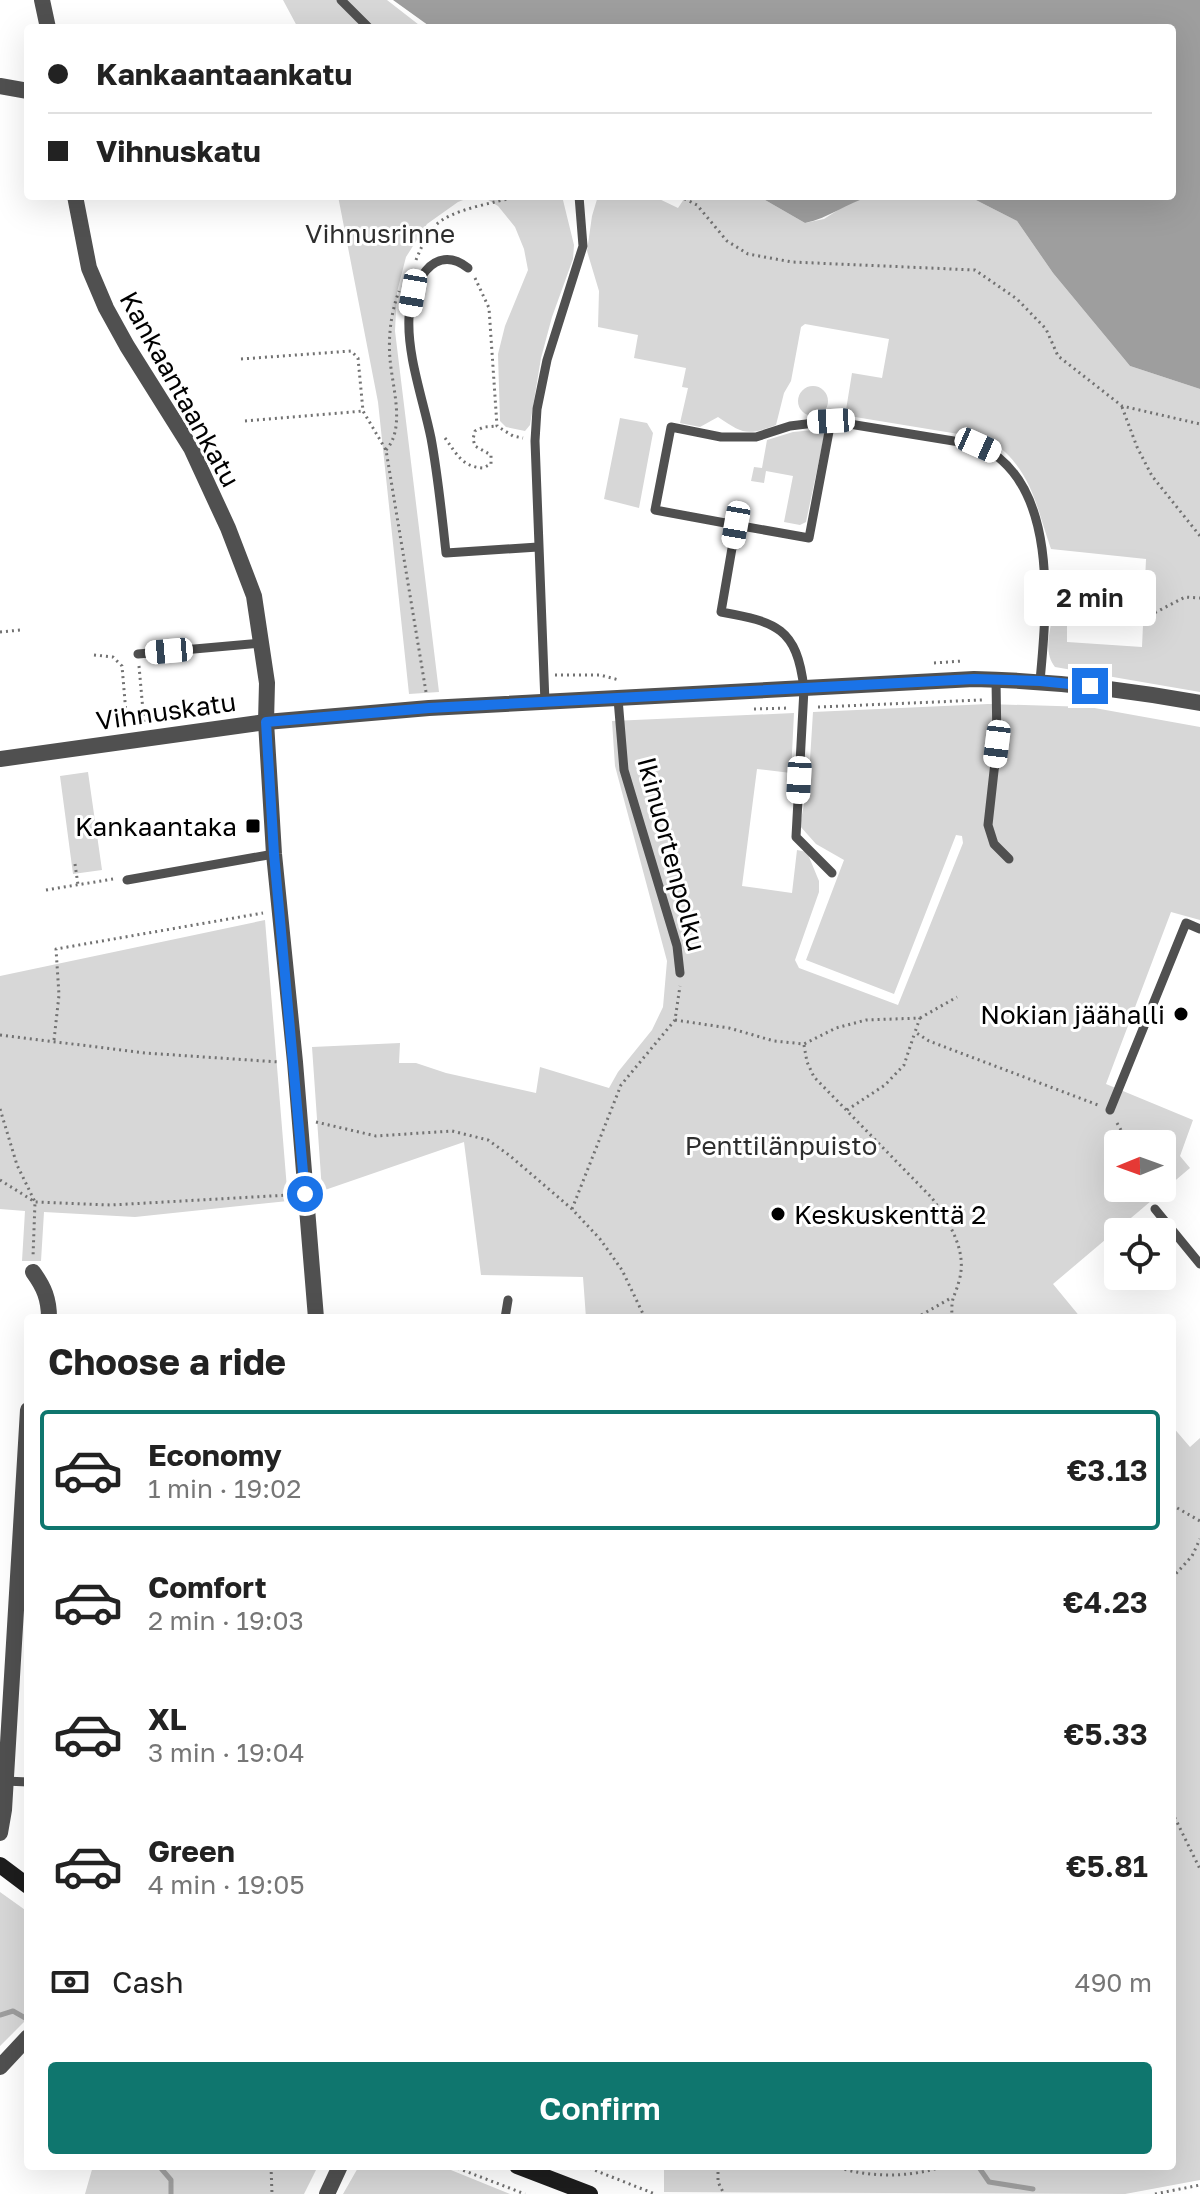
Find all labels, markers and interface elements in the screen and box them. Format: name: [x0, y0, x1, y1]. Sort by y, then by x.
text: Kankaantaankatu: [96, 56, 352, 92]
text: Vihnuskatu: [96, 133, 261, 169]
park label: Vihnusrinne: [305, 218, 455, 249]
car: [397, 267, 429, 319]
street label: Kankaantaankatu: [113, 286, 247, 492]
car: [806, 408, 856, 434]
car: [951, 424, 1005, 466]
car: [720, 499, 752, 551]
callout: 2 min: [1024, 570, 1156, 626]
text: 2 min: [1056, 582, 1124, 613]
car: [144, 637, 194, 665]
route end: [1072, 668, 1108, 704]
street label: Vihnuskatu: [94, 686, 238, 736]
car: [982, 719, 1012, 769]
street label: Ikinuortenpolku: [631, 754, 713, 954]
car: [786, 755, 812, 805]
place label: Kankaantaka: [75, 811, 237, 842]
marker: Kankaantaka: [244, 817, 262, 835]
place label: Nokian jäähalli: [980, 999, 1165, 1030]
marker: Nokian jäähalli: [1172, 1005, 1190, 1023]
park label: Penttilänpuisto: [685, 1130, 877, 1161]
north arrow: [1104, 1130, 1176, 1202]
map controls: [1104, 1130, 1176, 1290]
route start: [287, 1176, 323, 1212]
place label: Keskuskenttä 2: [794, 1199, 986, 1230]
marker: Keskuskenttä 2: [769, 1205, 787, 1223]
button: locate: [1104, 1218, 1176, 1290]
text: Choose a ride: [48, 1340, 286, 1383]
icon: car: [52, 1434, 124, 1506]
text: Economy: [148, 1437, 282, 1473]
text: €3.13: [1067, 1452, 1148, 1488]
text: 1 min · 19:02: [148, 1473, 301, 1504]
icon: car: [52, 1566, 124, 1638]
text: Comfort: [148, 1569, 267, 1605]
text: €4.23: [1063, 1584, 1148, 1620]
text: 2 min · 19:03: [148, 1605, 304, 1636]
icon: car: [52, 1698, 124, 1770]
text: XL: [148, 1701, 187, 1737]
text: €5.33: [1064, 1716, 1148, 1752]
text: 3 min · 19:04: [148, 1737, 305, 1768]
icon: car: [52, 1830, 124, 1902]
text: Green: [148, 1833, 235, 1869]
text: €5.81: [1066, 1848, 1148, 1884]
text: 4 min · 19:05: [148, 1869, 304, 1900]
icon: cash: [48, 1960, 92, 2004]
text: Cash: [112, 1964, 184, 2000]
text: 490 m: [1075, 1967, 1152, 1998]
button: Confirm: [48, 2062, 1152, 2154]

